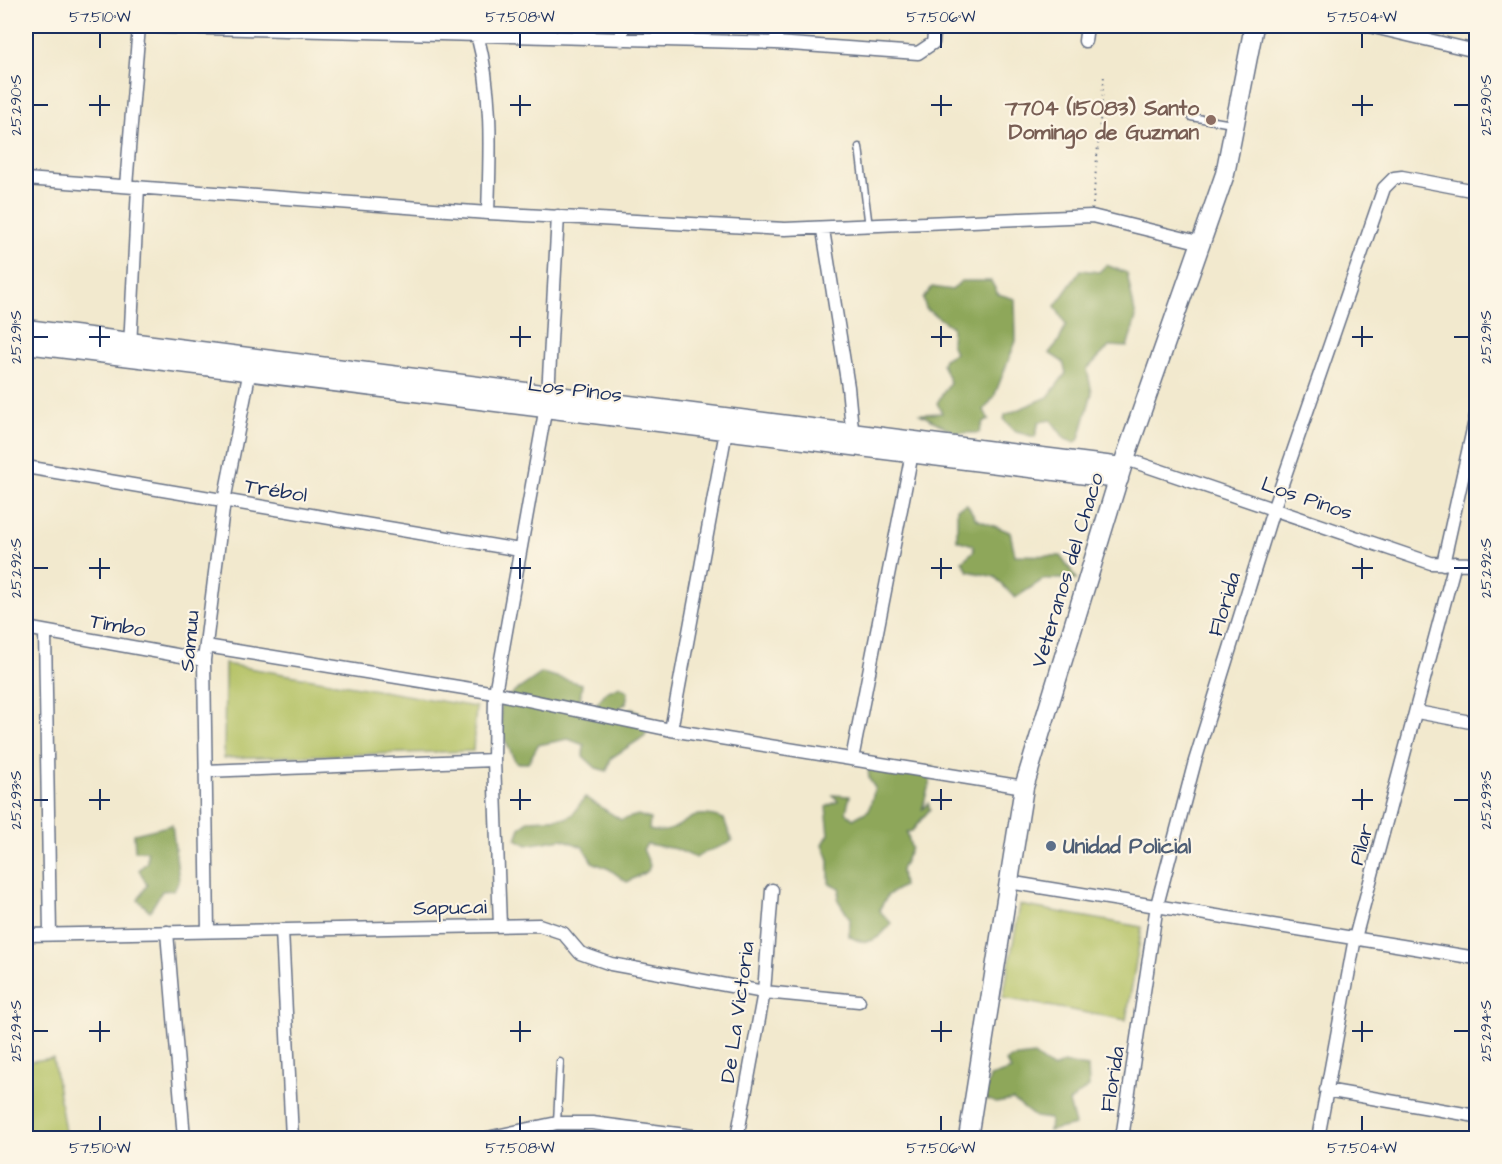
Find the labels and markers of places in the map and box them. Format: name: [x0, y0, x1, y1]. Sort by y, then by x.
place label: 7704 (15083) Santo Domingo de Guzman: [1004, 94, 1199, 149]
marker: 7704 (15083) Santo Domingo de Guzman: [1204, 113, 1218, 127]
place label: Unidad Policial: [1063, 832, 1192, 861]
marker: Unidad Policial: [1044, 839, 1058, 853]

